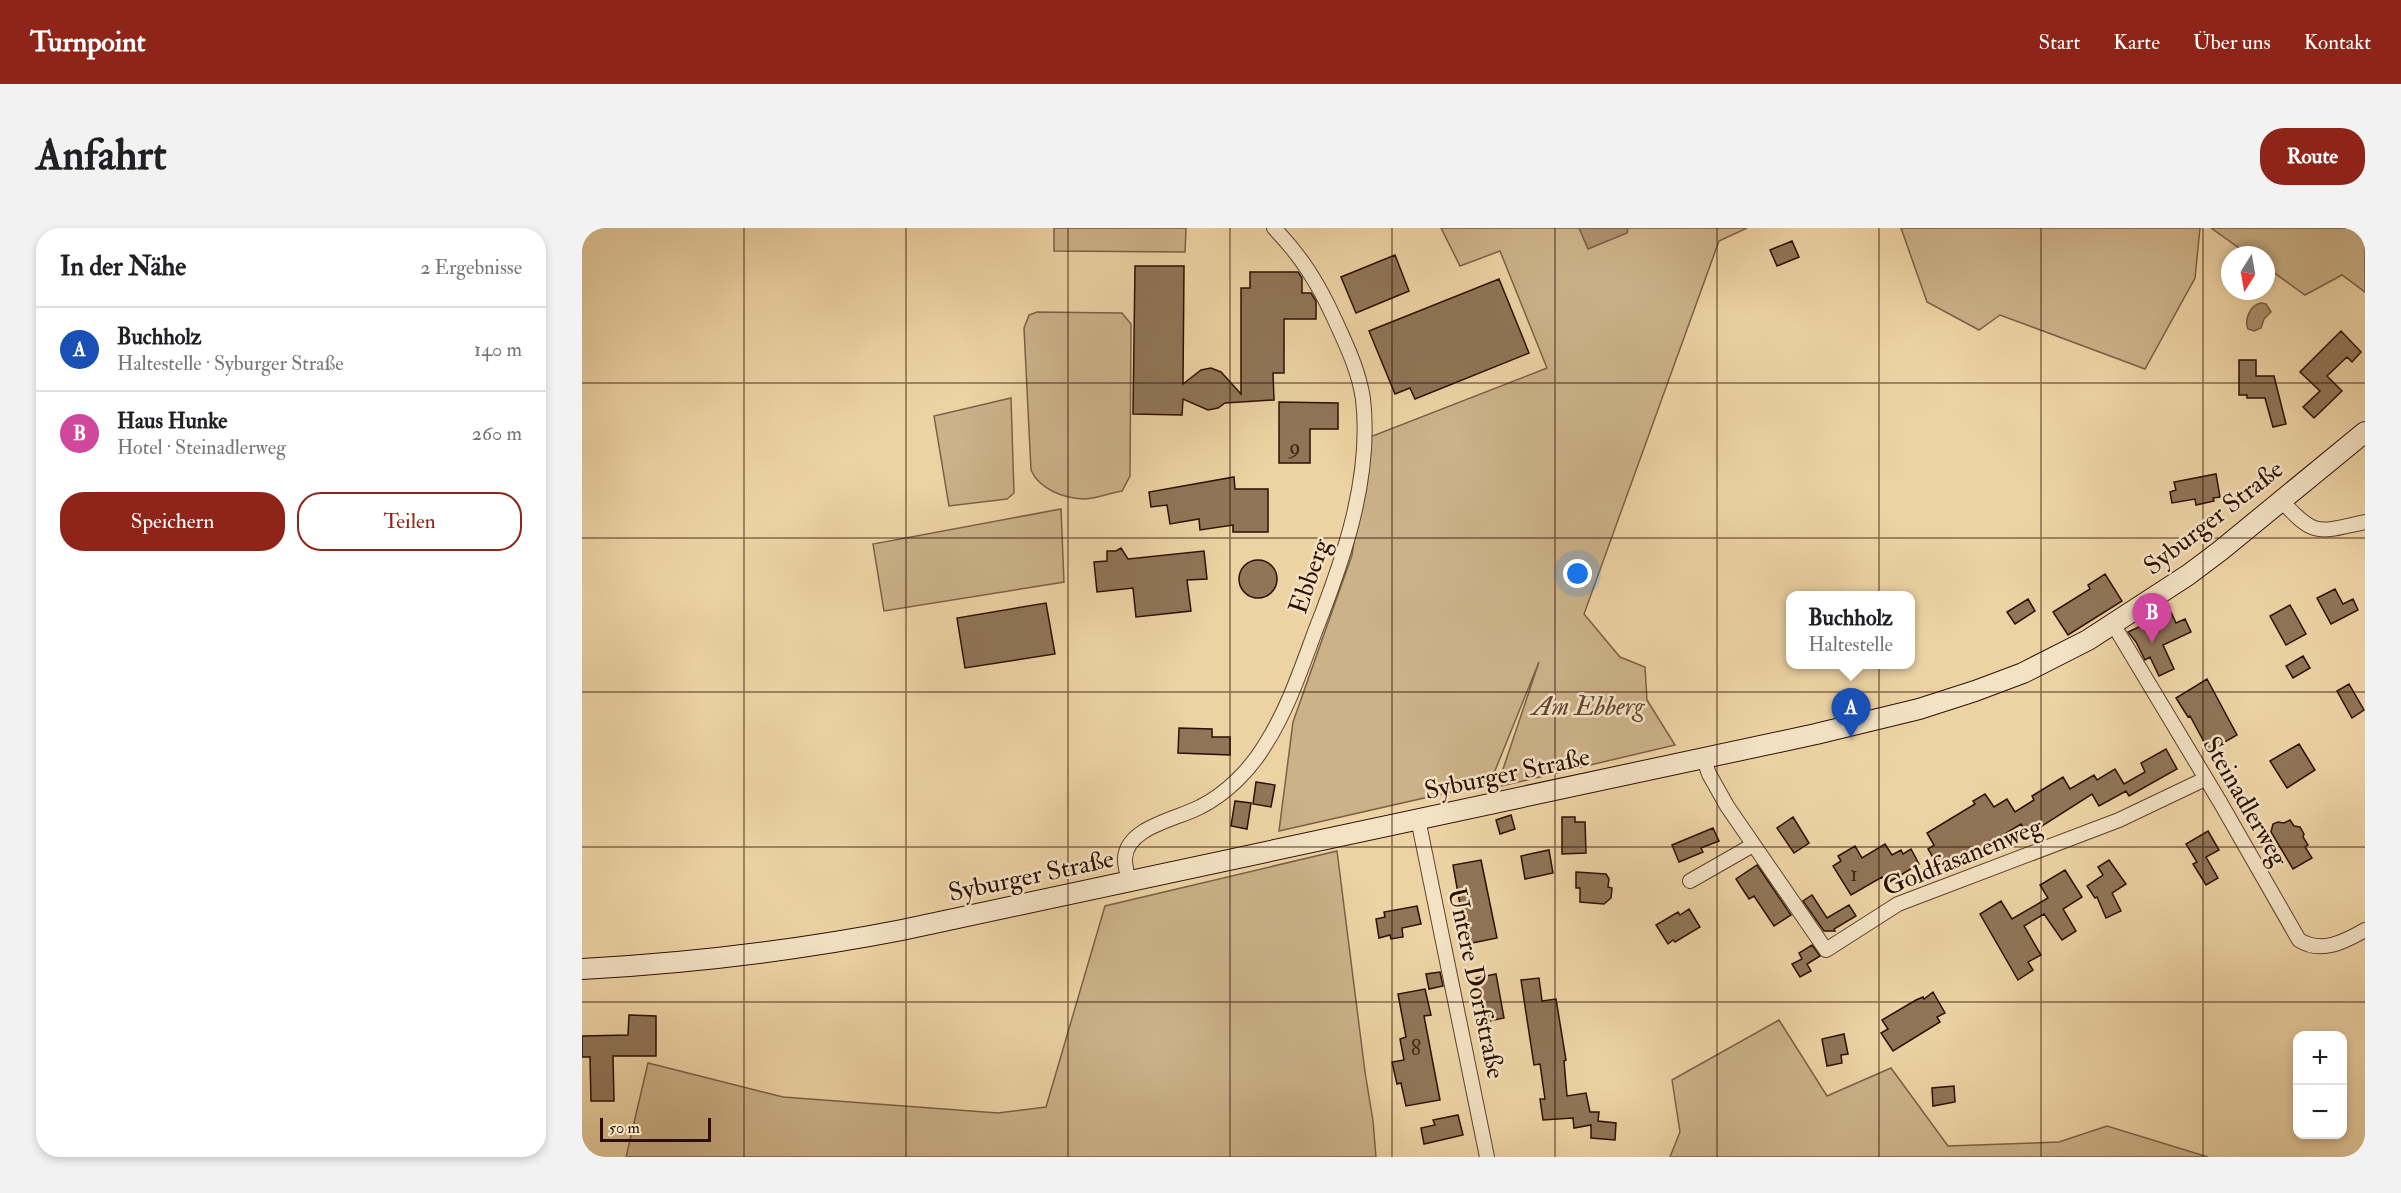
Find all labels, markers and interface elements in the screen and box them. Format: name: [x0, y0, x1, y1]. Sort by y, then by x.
text: Turnpoint: [30, 25, 146, 60]
text: Start: [2038, 29, 2080, 56]
text: Karte: [2113, 29, 2160, 56]
text: Über uns: [2193, 29, 2271, 56]
text: Kontakt: [2304, 29, 2371, 56]
button: Route: [2260, 128, 2365, 185]
text: Anfahrt: [36, 130, 167, 182]
north arrow: [2221, 246, 2275, 300]
text: In der Nähe: [60, 251, 186, 283]
text: 2 Ergebnisse: [420, 255, 522, 280]
text: Buchholz: [117, 323, 202, 351]
text: A: [73, 337, 86, 362]
text: 140 m: [474, 337, 522, 362]
text: Haltestelle · Syburger Straße: [117, 351, 344, 376]
text: Haus Hunke: [117, 407, 228, 435]
text: B: [73, 421, 86, 446]
text: 260 m: [472, 421, 522, 446]
house number: 9: [1287, 433, 1301, 461]
text: Hotel · Steinadlerweg: [117, 435, 286, 460]
street label: Syburger Straße: [2137, 453, 2290, 582]
button: Speichern: [60, 492, 285, 551]
button: Teilen: [297, 492, 522, 551]
street label: Ebberg: [1282, 533, 1338, 618]
your location: [1563, 559, 1592, 588]
popup: [1786, 591, 1915, 669]
pin: B: [2132, 594, 2172, 643]
text: Buchholz: [1808, 604, 1893, 632]
text: Haltestelle: [1808, 632, 1893, 657]
pin: A: [1832, 688, 1870, 738]
park label: Am Ebberg: [1529, 691, 1645, 723]
street label: Steinadlerweg: [2195, 731, 2296, 873]
street label: Syburger Straße: [1422, 741, 1593, 807]
street label: Goldfasanenweg: [1878, 810, 2048, 903]
street label: Syburger Straße: [946, 843, 1117, 909]
house number: 1: [1850, 860, 1858, 888]
street label: Untere Dorfstraße: [1440, 885, 1512, 1082]
map controls: [2293, 1031, 2347, 1139]
button: +: [2293, 1031, 2347, 1085]
house number: 8: [1411, 1034, 1421, 1062]
button: −: [2293, 1085, 2347, 1139]
scale bar: [600, 1115, 711, 1142]
text: 50 m: [609, 1118, 640, 1138]

